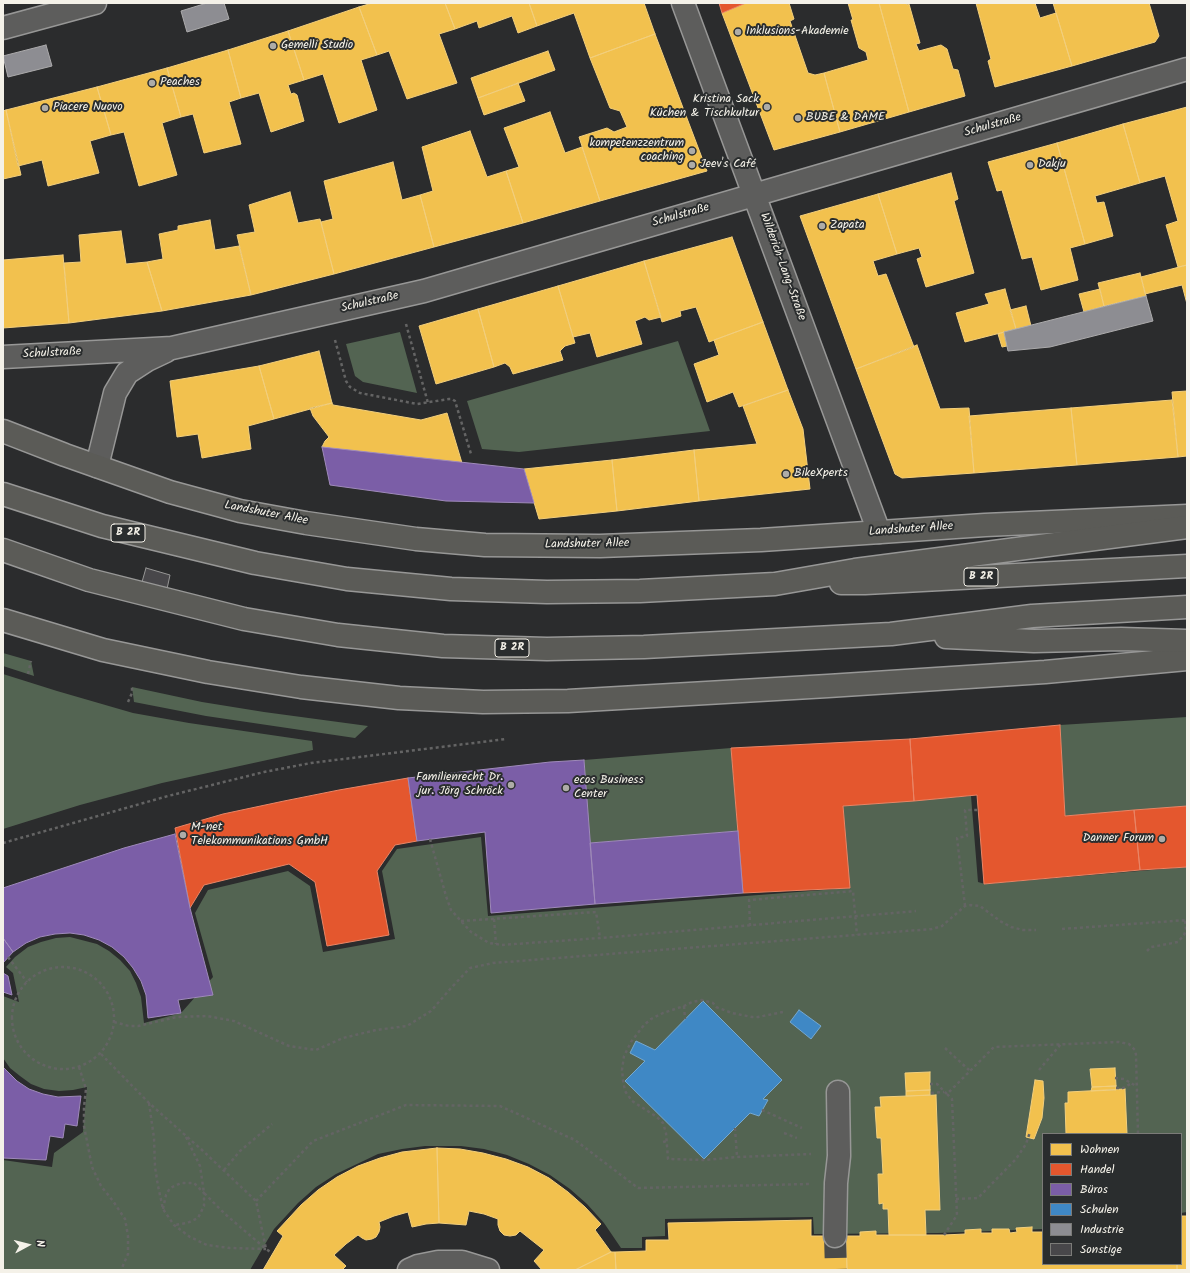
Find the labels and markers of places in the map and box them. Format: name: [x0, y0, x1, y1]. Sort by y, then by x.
place label: Inklusions-Akademie: [746, 25, 849, 39]
marker: Inklusions-Akademie: [733, 27, 743, 37]
place label: Gemelli Studio: [281, 39, 353, 53]
marker: Gemelli Studio: [268, 41, 278, 51]
place label: Peaches: [160, 76, 200, 90]
marker: Peaches: [147, 78, 157, 88]
place label: Kristina Sack Küchen & Tischkultur: [650, 93, 759, 121]
place label: Piacere Nuovo: [53, 101, 123, 115]
marker: Kristina Sack Küchen & Tischkultur: [762, 102, 772, 112]
marker: Piacere Nuovo: [40, 103, 50, 113]
place label: BUBE & DAME: [806, 111, 885, 125]
marker: BUBE & DAME: [793, 113, 803, 123]
place label: kompetenzzentrum coaching: [590, 137, 684, 165]
marker: kompetenzzentrum coaching: [687, 146, 697, 156]
place label: Jeev's Café: [700, 158, 756, 172]
place label: Dakju: [1038, 158, 1066, 172]
marker: Jeev's Café: [687, 160, 697, 170]
marker: Dakju: [1025, 160, 1035, 170]
place label: Zapata: [830, 219, 865, 233]
marker: Zapata: [817, 221, 827, 231]
place label: BikeXperts: [794, 467, 848, 481]
marker: BikeXperts: [781, 469, 791, 479]
place label: Familienrecht Dr. jur. Jörg Schröck: [416, 771, 503, 799]
place label: ecos Business Center: [574, 774, 644, 802]
marker: Familienrecht Dr. jur. Jörg Schröck: [506, 780, 516, 790]
marker: ecos Business Center: [561, 783, 571, 793]
place label: M-net Telekommunikations GmbH: [191, 821, 328, 849]
marker: M-net Telekommunikations GmbH: [178, 830, 188, 840]
place label: Danner Forum: [1083, 832, 1154, 846]
marker: Danner Forum: [1157, 834, 1167, 844]

